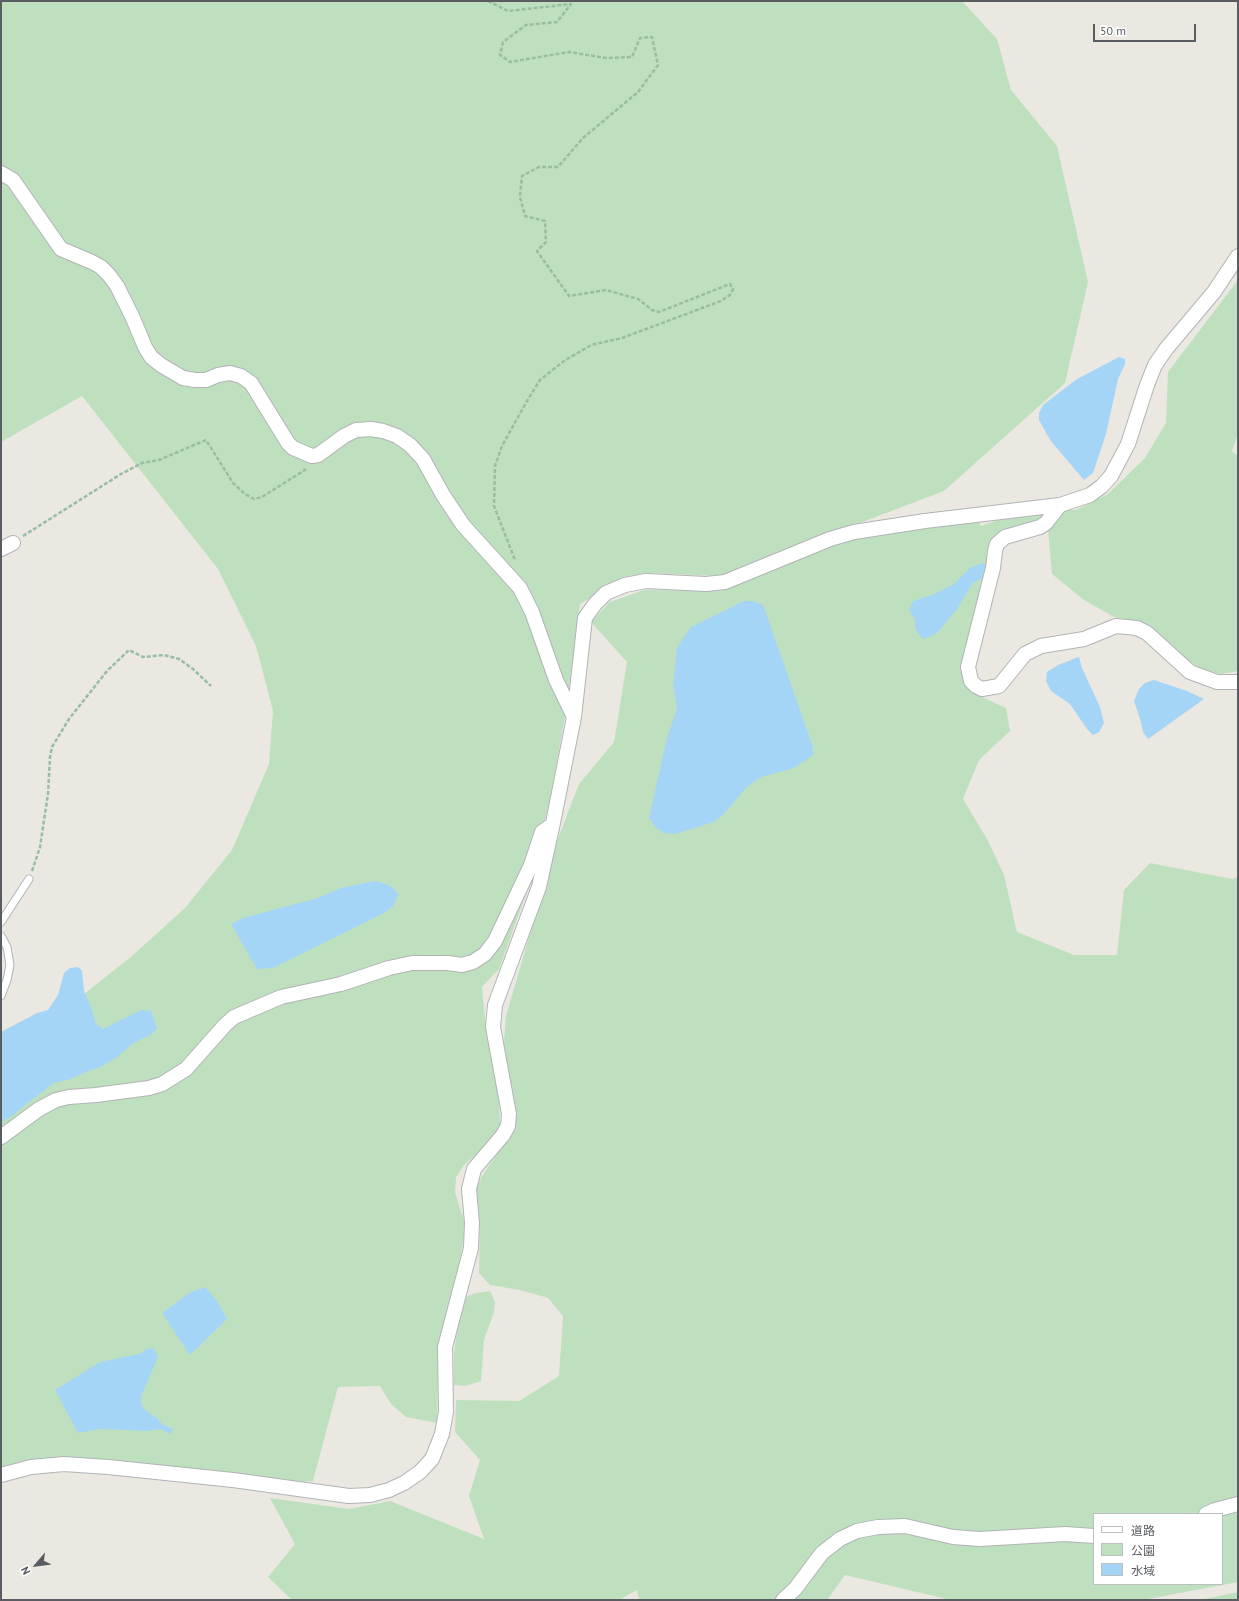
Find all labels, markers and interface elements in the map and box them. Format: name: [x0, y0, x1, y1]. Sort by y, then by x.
scale bar: [1095, 16, 1198, 42]
text: 50 m: [1100, 23, 1126, 38]
legend: [1093, 1513, 1223, 1585]
text: 道路: [1131, 1523, 1155, 1538]
text: 公園: [1131, 1543, 1155, 1558]
north arrow: [16, 1545, 56, 1585]
text: 水域: [1131, 1563, 1155, 1578]
text: N: [18, 1564, 33, 1577]

